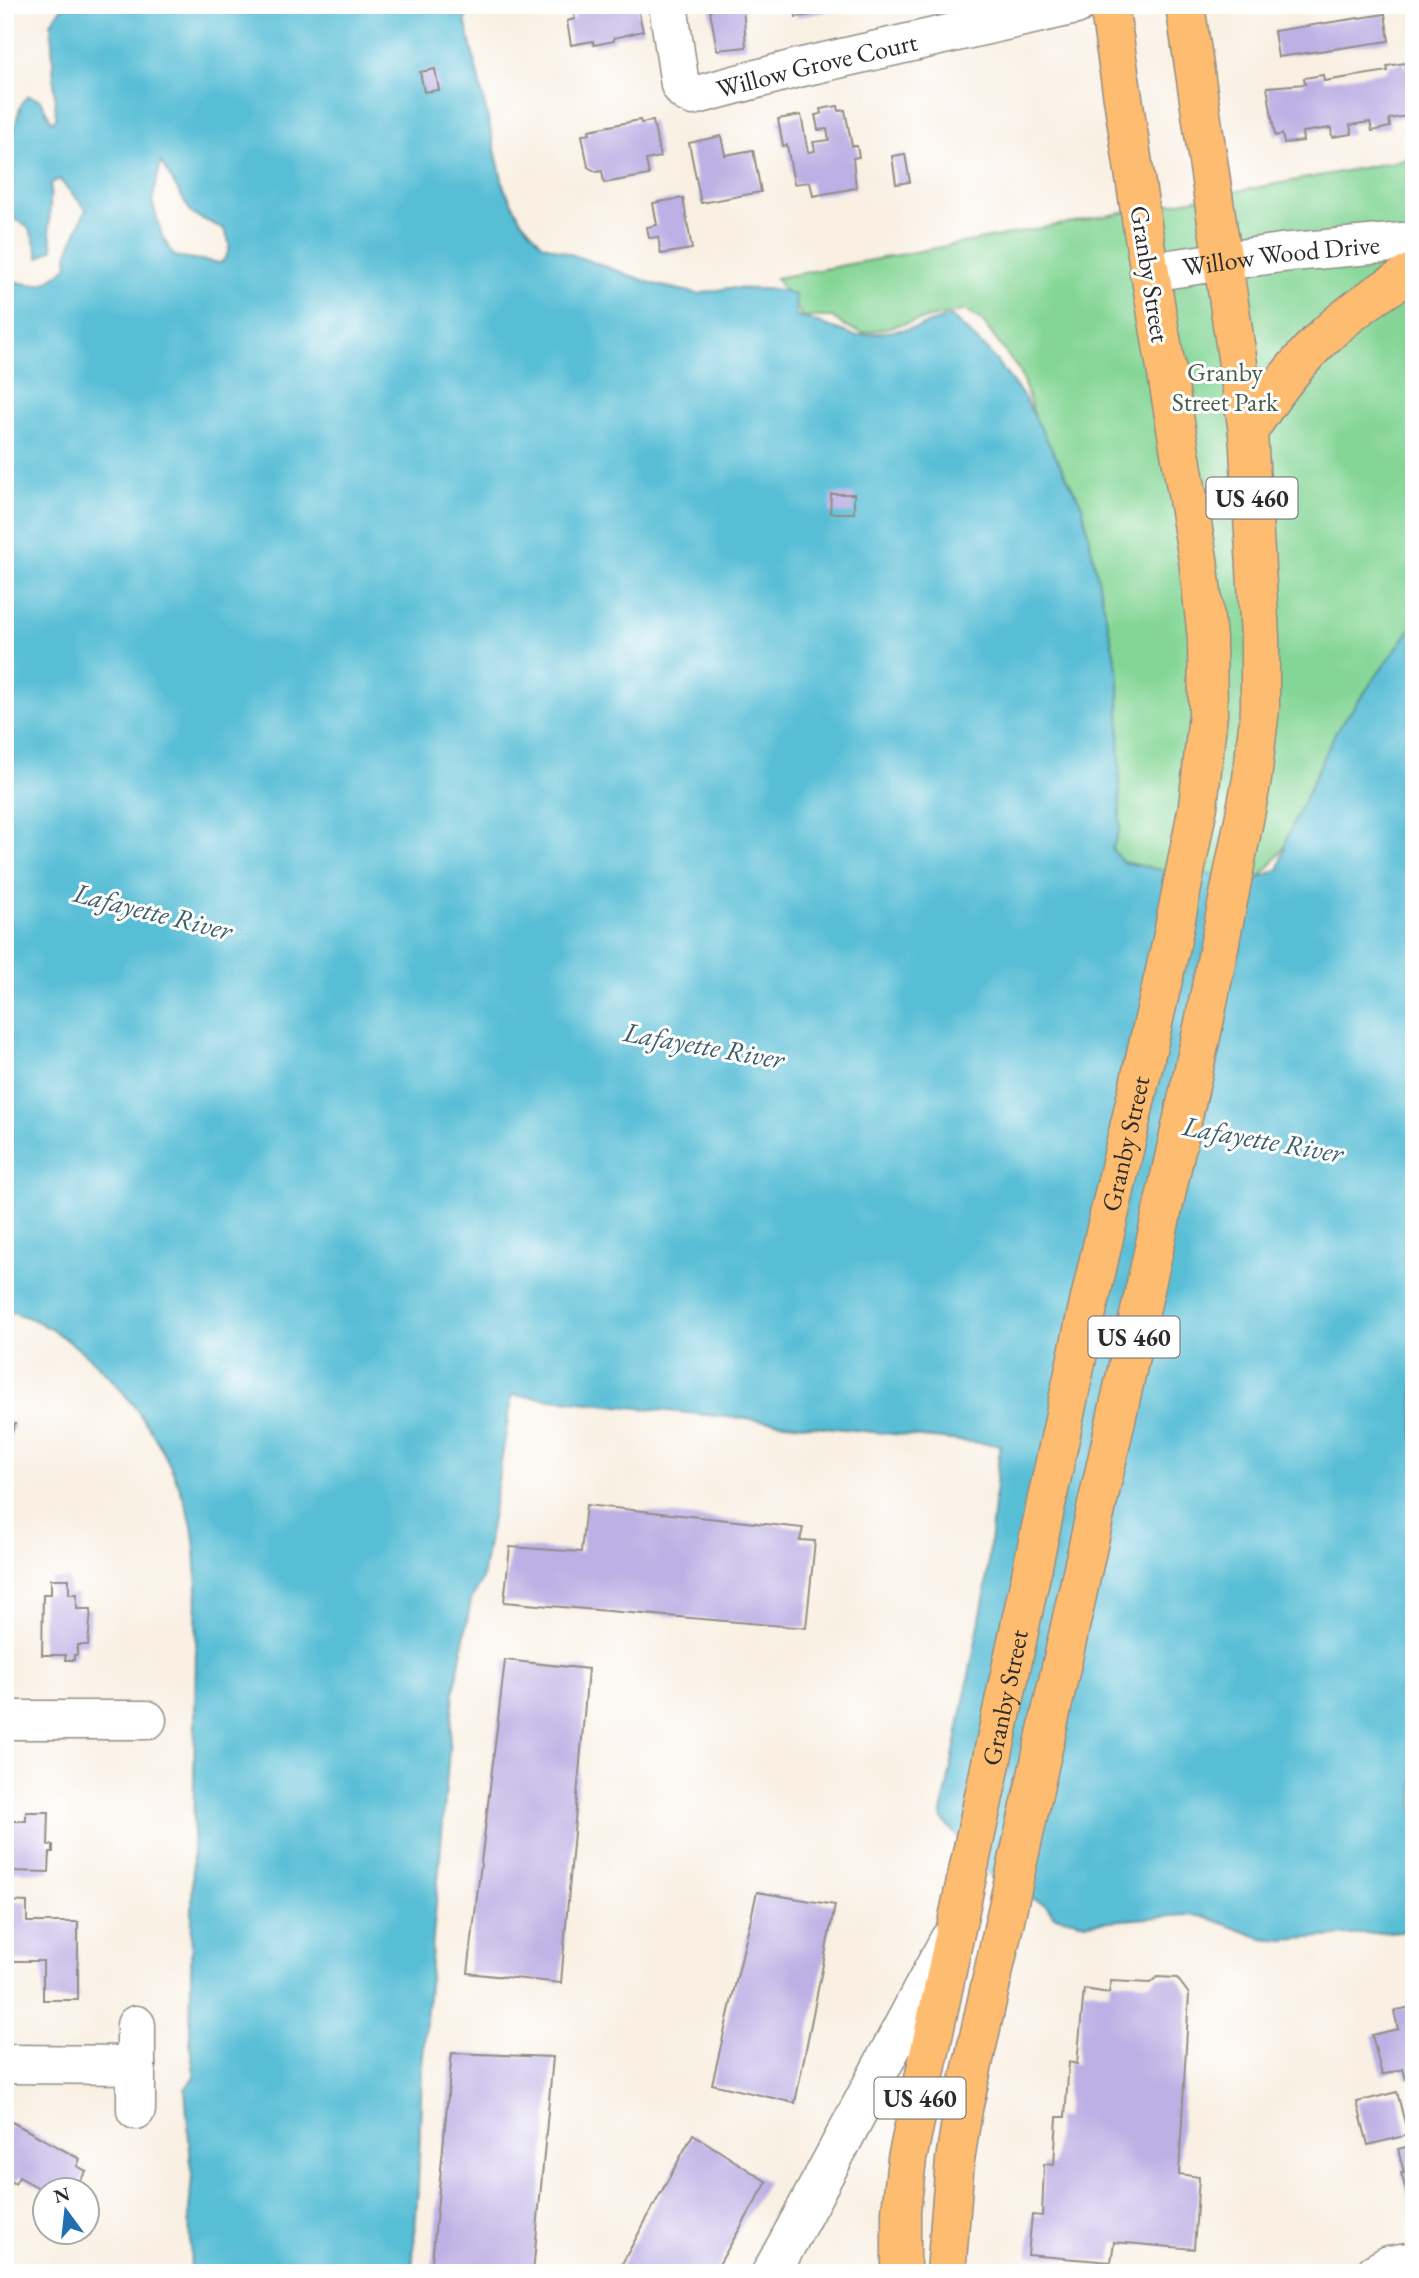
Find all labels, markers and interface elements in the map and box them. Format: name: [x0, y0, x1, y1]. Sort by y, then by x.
street label: Willow Grove Court: [712, 25, 921, 106]
street label: Granby Street: [1122, 203, 1178, 345]
street label: Willow Wood Drive: [1180, 227, 1381, 284]
park label: Granby Street Park: [1172, 355, 1279, 419]
road number: US 460: [1206, 477, 1298, 518]
water label: Lafayette River: [69, 874, 238, 948]
water label: Lafayette River: [620, 1013, 788, 1077]
street label: Granby Street: [1094, 1072, 1157, 1215]
water label: Lafayette River: [1179, 1107, 1347, 1171]
road number: US 460: [1088, 1316, 1180, 1358]
street label: Granby Street: [974, 1626, 1036, 1769]
road number: US 460: [874, 2078, 965, 2118]
north arrow: [32, 2176, 102, 2246]
text: N: [51, 2181, 73, 2209]

